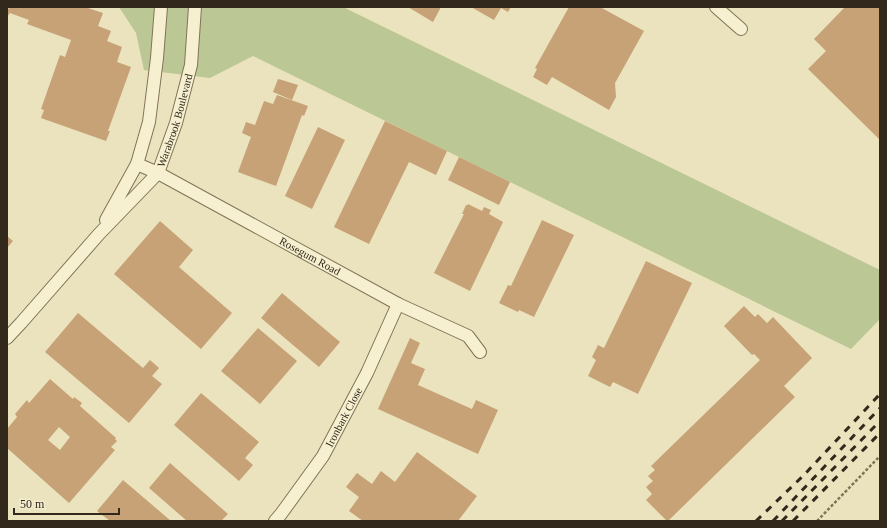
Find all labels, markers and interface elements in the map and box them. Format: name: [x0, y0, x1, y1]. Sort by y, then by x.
street label: Warabrook Boulevard: [155, 72, 195, 169]
street label: Rosegum Road: [277, 235, 343, 278]
street label: Ironbark Close: [323, 385, 364, 449]
scale bar: [14, 490, 119, 516]
text: 50 m: [20, 497, 45, 511]

